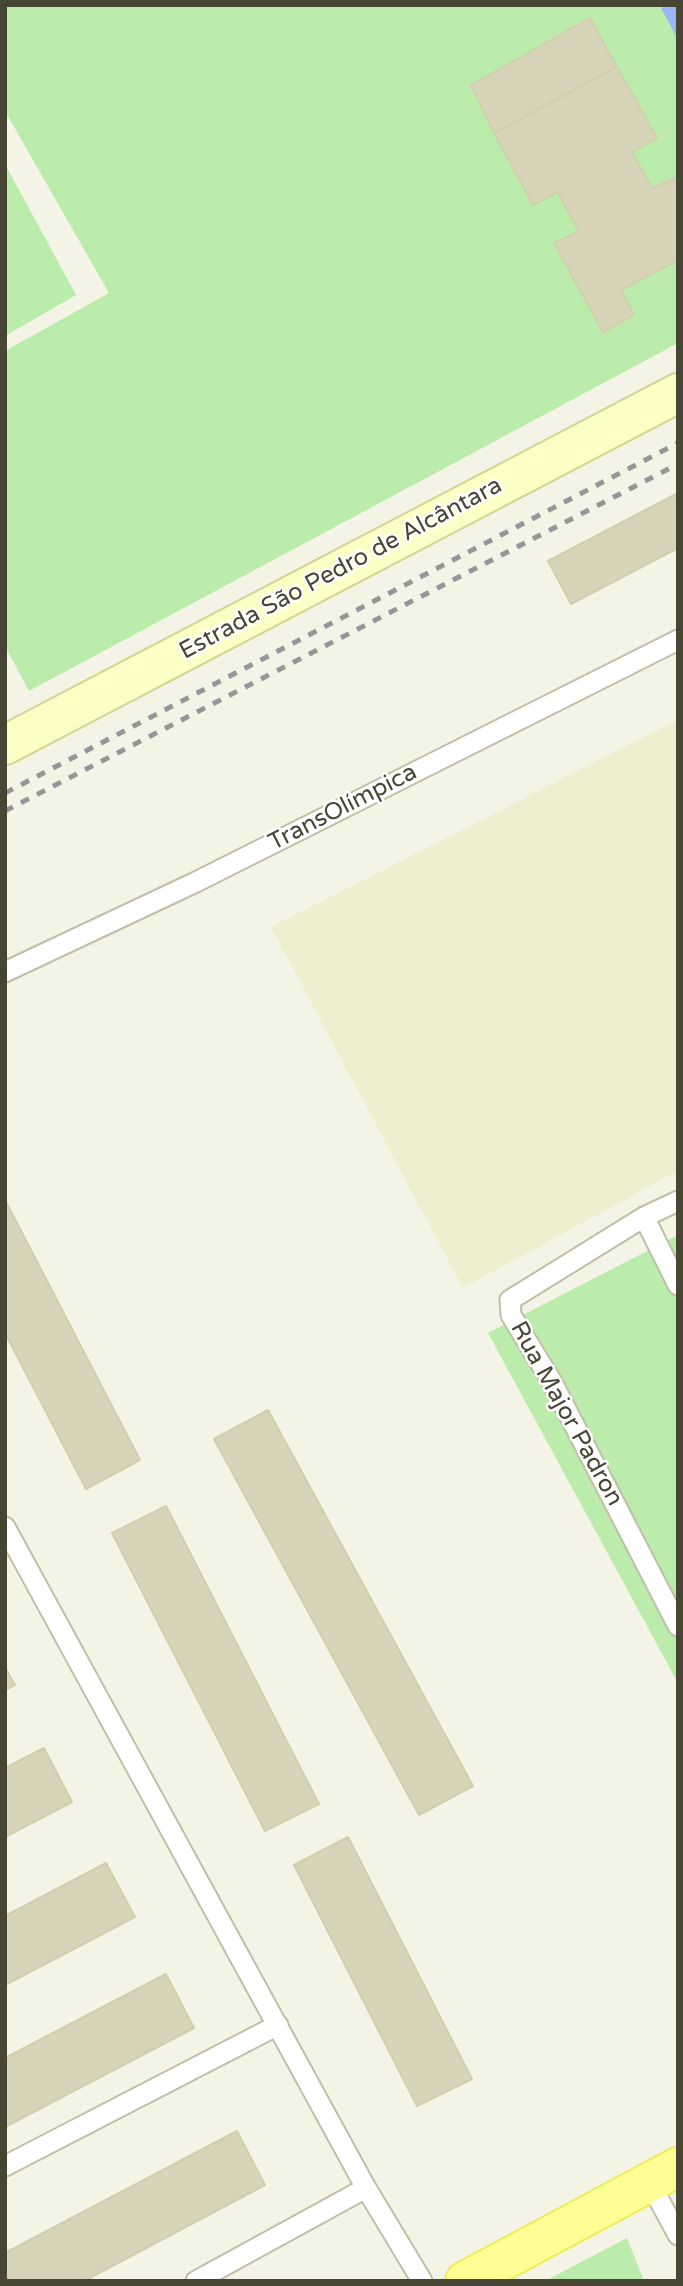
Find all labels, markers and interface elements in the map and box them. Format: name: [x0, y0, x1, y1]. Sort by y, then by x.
street label: Estrada São Pedro de Alcântara: [175, 471, 507, 667]
street label: TransOlímpica: [264, 758, 422, 858]
street label: Rua Major Padron: [503, 1317, 629, 1511]

